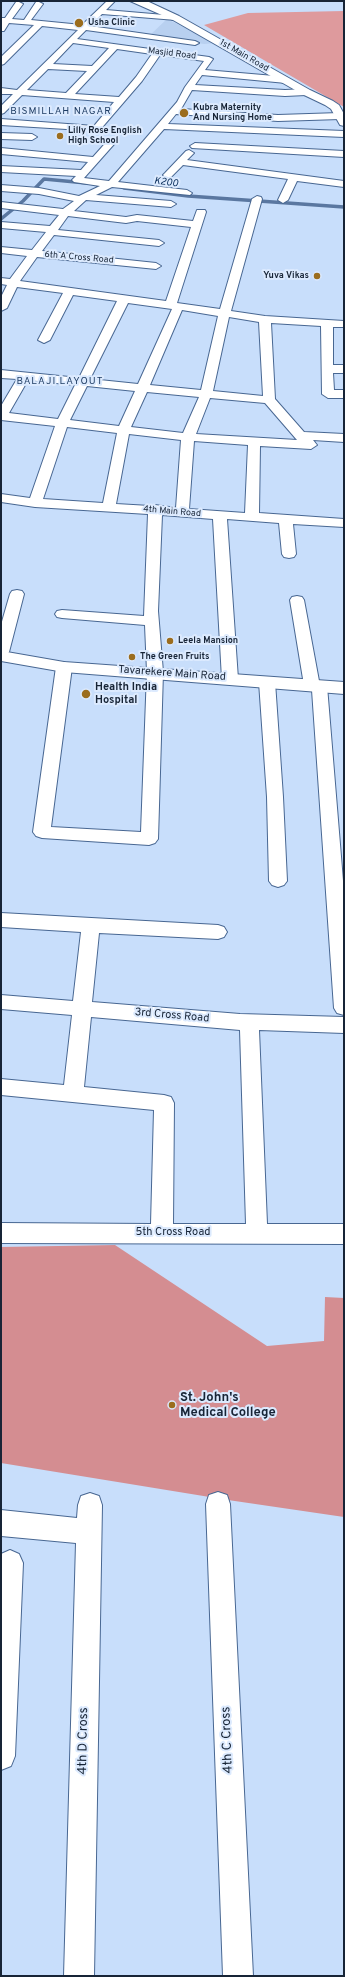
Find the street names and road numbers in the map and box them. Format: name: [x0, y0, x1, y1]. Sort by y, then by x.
street label: 1st Main Road: [218, 38, 270, 74]
street label: Masjid Road: [147, 46, 197, 62]
street label: 6th A Cross Road: [44, 250, 114, 266]
street label: 4th Main Road: [143, 504, 201, 520]
street label: Tavarekere Main Road: [118, 664, 226, 684]
street label: 3rd Cross Road: [134, 1006, 210, 1026]
street label: 5th Cross Road: [135, 1226, 211, 1240]
street label: 4th C Cross: [219, 1706, 237, 1774]
street label: 4th D Cross: [76, 1707, 92, 1775]

